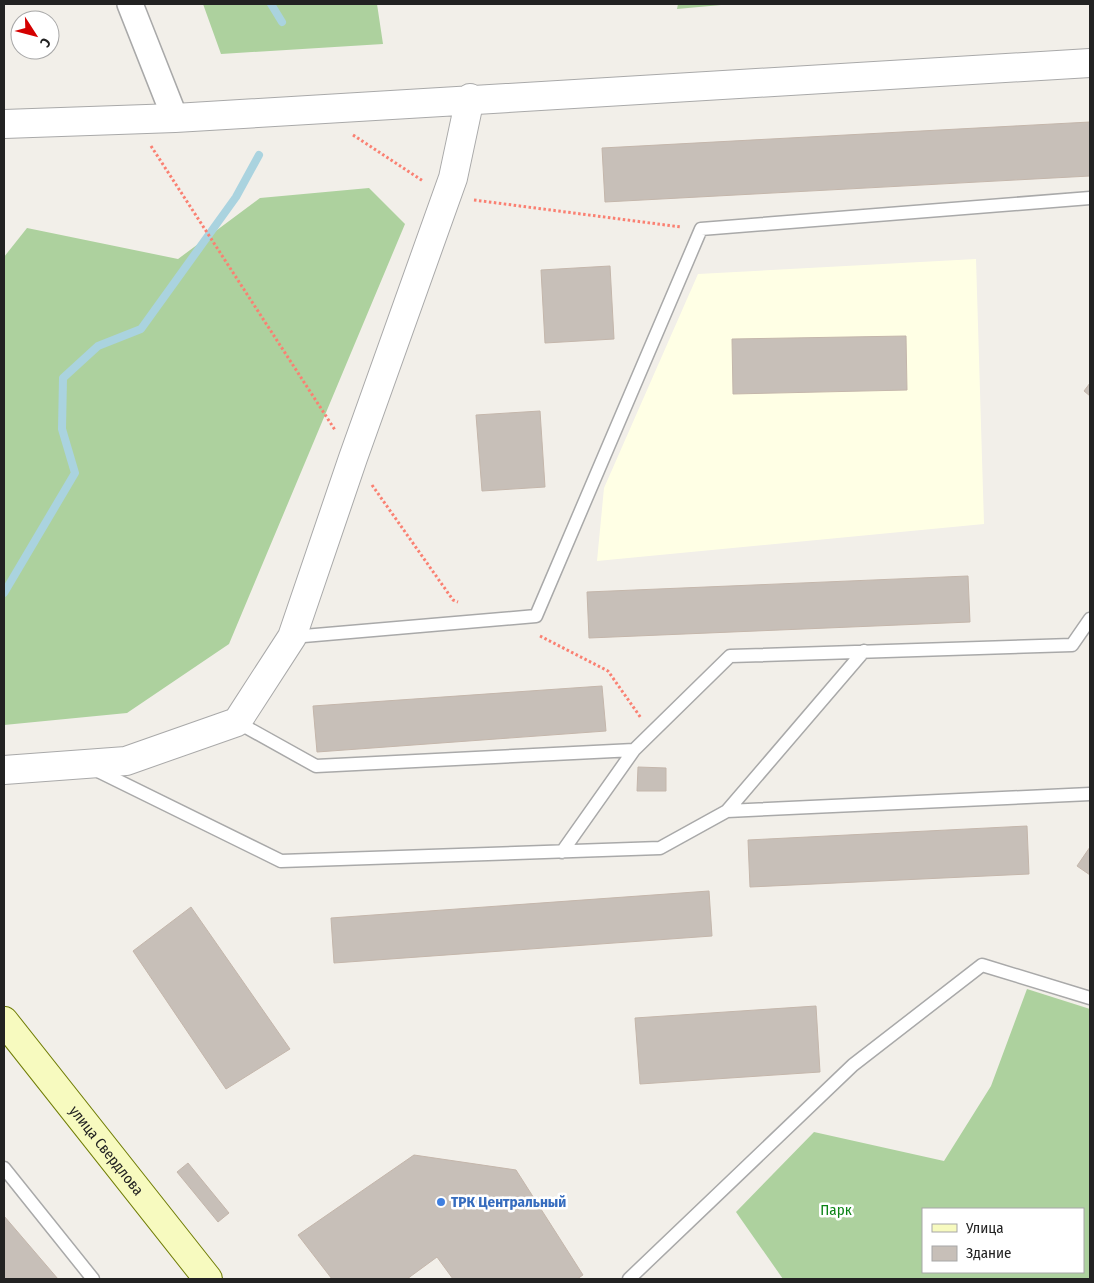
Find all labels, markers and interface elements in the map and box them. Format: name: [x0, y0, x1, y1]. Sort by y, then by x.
north arrow: [10, 10, 60, 60]
text: С: [36, 34, 54, 51]
street label: улица Свердлова: [65, 1102, 147, 1199]
place label: ТРК Центральный: [451, 1193, 566, 1211]
marker: ТРК Центральный: [435, 1196, 447, 1208]
park label: Парк: [820, 1201, 852, 1219]
legend: [922, 1208, 1084, 1273]
text: Улица: [965, 1219, 1004, 1237]
text: Здание: [966, 1244, 1012, 1262]

